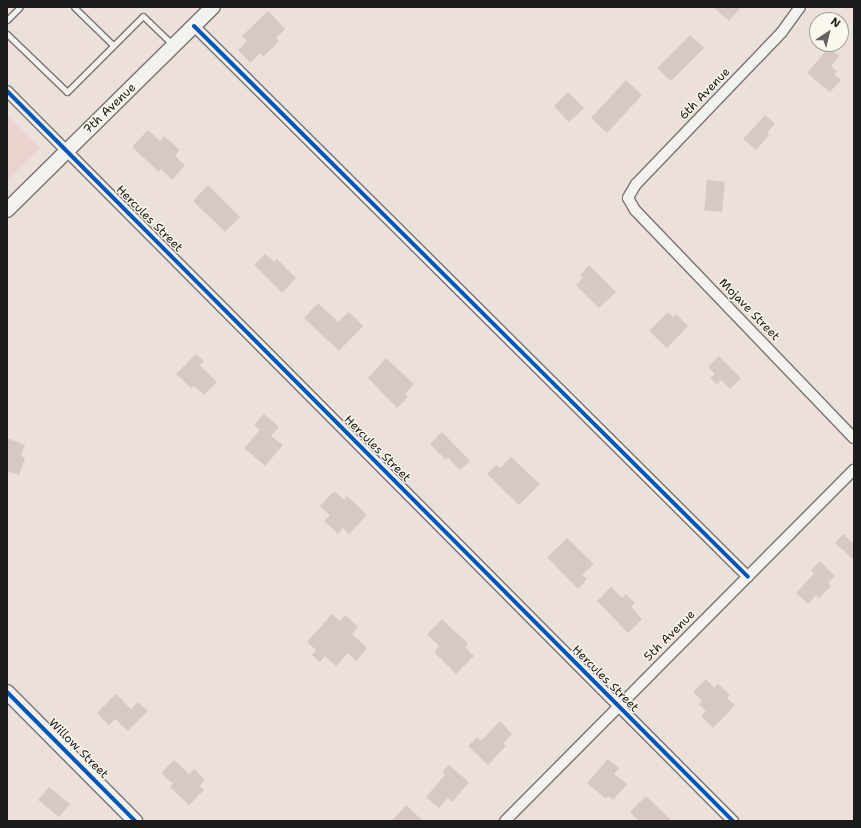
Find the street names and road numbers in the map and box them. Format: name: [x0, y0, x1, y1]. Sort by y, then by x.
street label: 6th Avenue: [677, 65, 733, 123]
street label: 7th Avenue: [81, 80, 139, 138]
street label: Hercules Street: [113, 183, 185, 255]
street label: Mojave Street: [716, 276, 782, 344]
street label: Hercules Street: [341, 413, 413, 485]
street label: 5th Avenue: [641, 607, 699, 665]
street label: Hercules Street: [569, 643, 641, 715]
street label: Willow Street: [45, 716, 111, 782]

